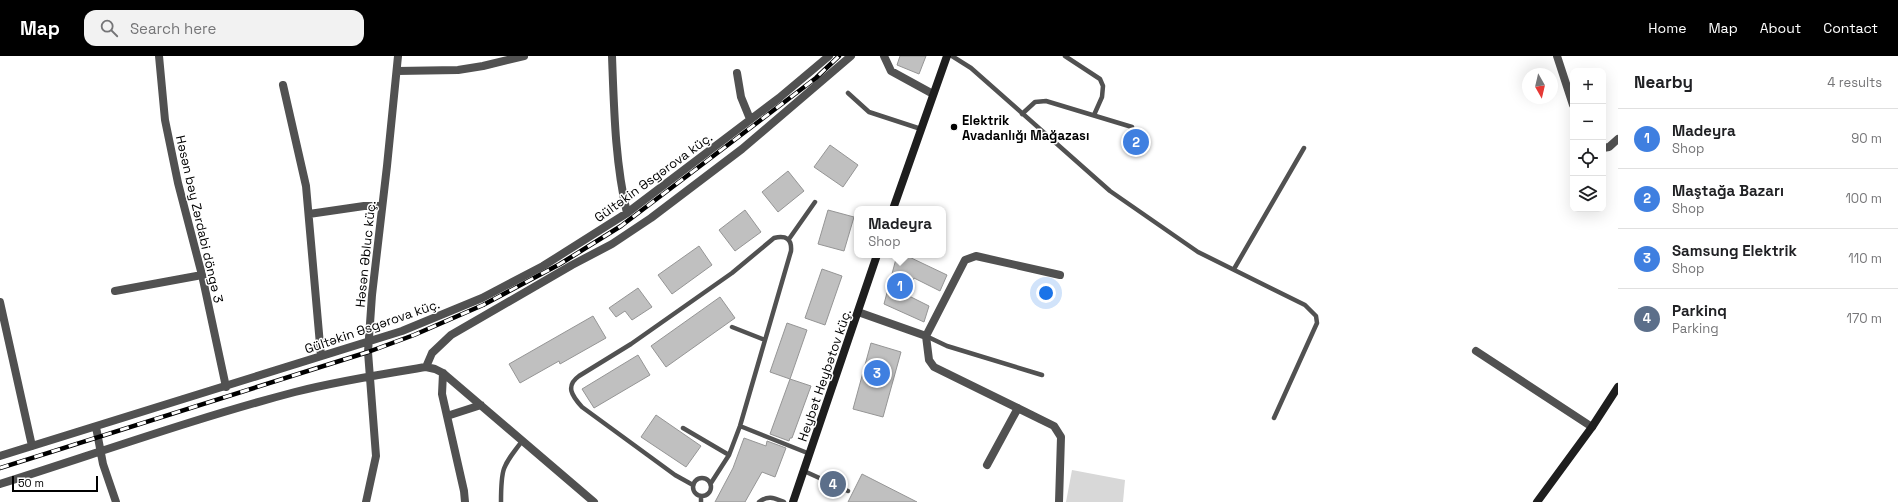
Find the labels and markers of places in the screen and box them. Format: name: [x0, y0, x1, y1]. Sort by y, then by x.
place label: Elektrik Avadanlığı Mağazası: [962, 112, 1089, 144]
marker: Elektrik Avadanlığı Mağazası: [949, 122, 959, 132]
pin: 2: [1123, 127, 1149, 157]
pin: 1: [887, 271, 913, 301]
pin: 3: [864, 358, 890, 388]
pin: 4: [820, 469, 846, 499]

